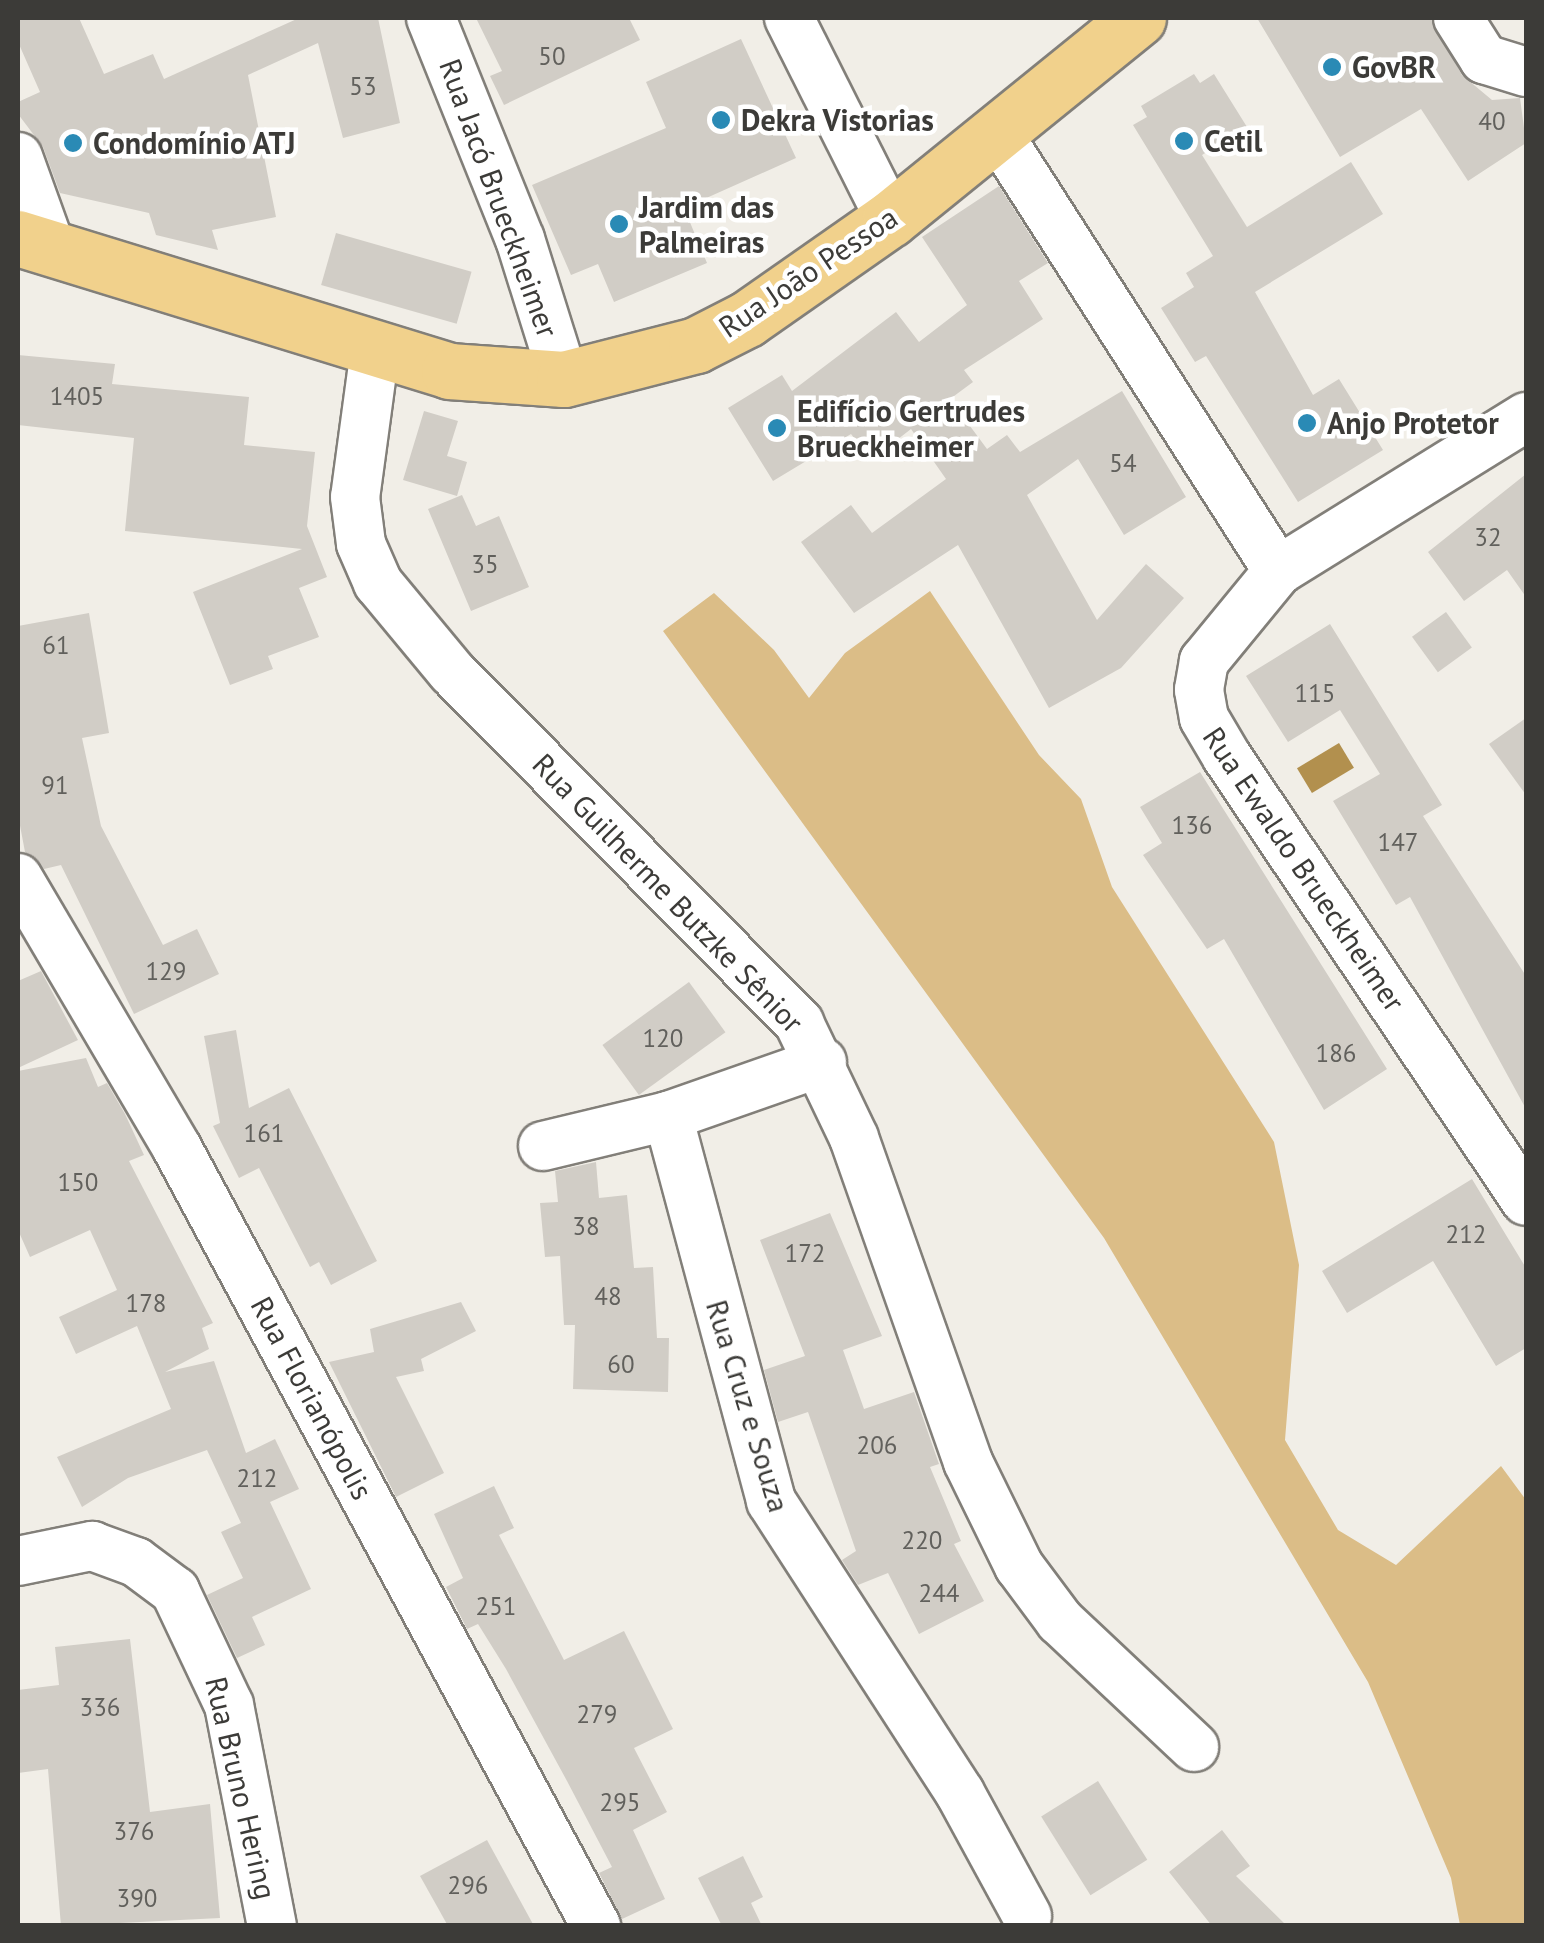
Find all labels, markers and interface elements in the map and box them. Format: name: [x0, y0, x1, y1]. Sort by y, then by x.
house number: 50: [538, 41, 566, 71]
place label: GovBR: [1352, 49, 1436, 85]
street label: Rua Jacó Brueckheimer: [432, 54, 566, 342]
marker: GovBR: [1321, 56, 1343, 78]
house number: 53: [349, 71, 377, 101]
place label: Dekra Vistorias: [741, 102, 935, 138]
house number: 40: [1478, 106, 1506, 136]
marker: Dekra Vistorias: [710, 109, 732, 131]
place label: Cetil: [1204, 123, 1262, 159]
place label: Condomínio ATJ: [93, 125, 297, 161]
marker: Cetil: [1173, 130, 1195, 152]
marker: Condomínio ATJ: [62, 132, 84, 154]
place label: Jardim das Palmeiras: [639, 189, 774, 260]
street label: Rua João Pessoa: [712, 199, 904, 345]
marker: Jardim das Palmeiras: [608, 213, 630, 235]
house number: 1405: [50, 381, 104, 411]
place label: Edifício Gertrudes Brueckheimer: [797, 393, 1026, 464]
place label: Anjo Protetor: [1327, 405, 1499, 441]
marker: Anjo Protetor: [1296, 412, 1318, 434]
marker: Edifício Gertrudes Brueckheimer: [766, 417, 788, 439]
house number: 54: [1109, 448, 1137, 478]
house number: 32: [1474, 522, 1502, 552]
house number: 35: [471, 549, 499, 579]
house number: 61: [42, 630, 70, 660]
house number: 115: [1295, 678, 1335, 708]
street label: Rua Ewaldo Brueckheimer: [1195, 720, 1413, 1018]
street label: Rua Guilherme Butzke Sênior: [525, 746, 811, 1040]
house number: 91: [41, 770, 69, 800]
house number: 136: [1172, 810, 1212, 840]
house number: 147: [1378, 827, 1418, 857]
house number: 129: [146, 956, 186, 986]
house number: 120: [643, 1023, 683, 1053]
house number: 186: [1316, 1038, 1356, 1068]
house number: 161: [244, 1118, 284, 1148]
house number: 150: [58, 1167, 98, 1197]
house number: 38: [572, 1211, 600, 1241]
house number: 212: [1446, 1219, 1486, 1249]
house number: 172: [785, 1238, 825, 1268]
house number: 48: [594, 1281, 622, 1311]
house number: 178: [126, 1288, 166, 1318]
street label: Rua Florianópolis: [243, 1291, 381, 1505]
street label: Rua Cruz e Souza: [699, 1295, 797, 1517]
house number: 60: [607, 1349, 635, 1379]
house number: 206: [857, 1430, 897, 1460]
house number: 212: [237, 1463, 277, 1493]
house number: 220: [902, 1525, 942, 1555]
house number: 244: [919, 1578, 959, 1608]
house number: 251: [476, 1591, 516, 1621]
street label: Rua Bruno Hering: [198, 1673, 284, 1903]
house number: 336: [80, 1692, 120, 1722]
house number: 279: [577, 1699, 617, 1729]
house number: 295: [600, 1787, 640, 1817]
house number: 376: [114, 1816, 154, 1846]
house number: 296: [448, 1870, 488, 1900]
house number: 390: [117, 1883, 157, 1913]

